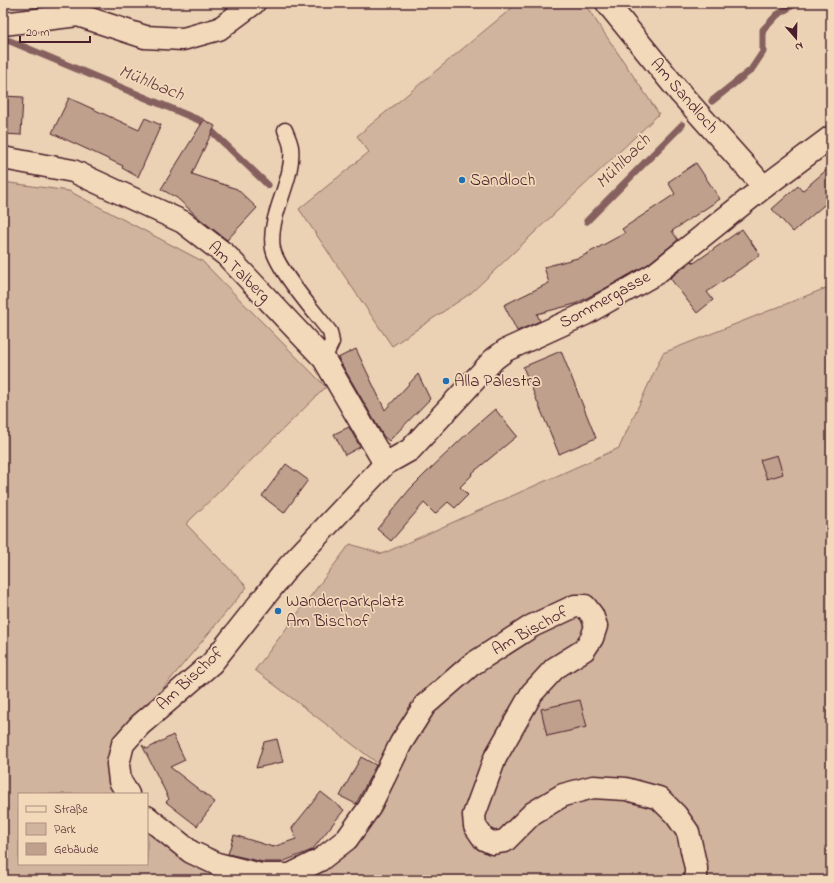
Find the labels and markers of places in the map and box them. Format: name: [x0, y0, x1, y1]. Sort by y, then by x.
place label: Sandloch: [470, 168, 535, 193]
marker: Sandloch: [457, 175, 467, 185]
place label: Alla Palestra: [454, 369, 541, 394]
marker: Alla Palestra: [441, 376, 451, 386]
place label: Wanderparkplatz Am Bischof: [286, 589, 405, 634]
marker: Wanderparkplatz Am Bischof: [273, 606, 283, 616]

